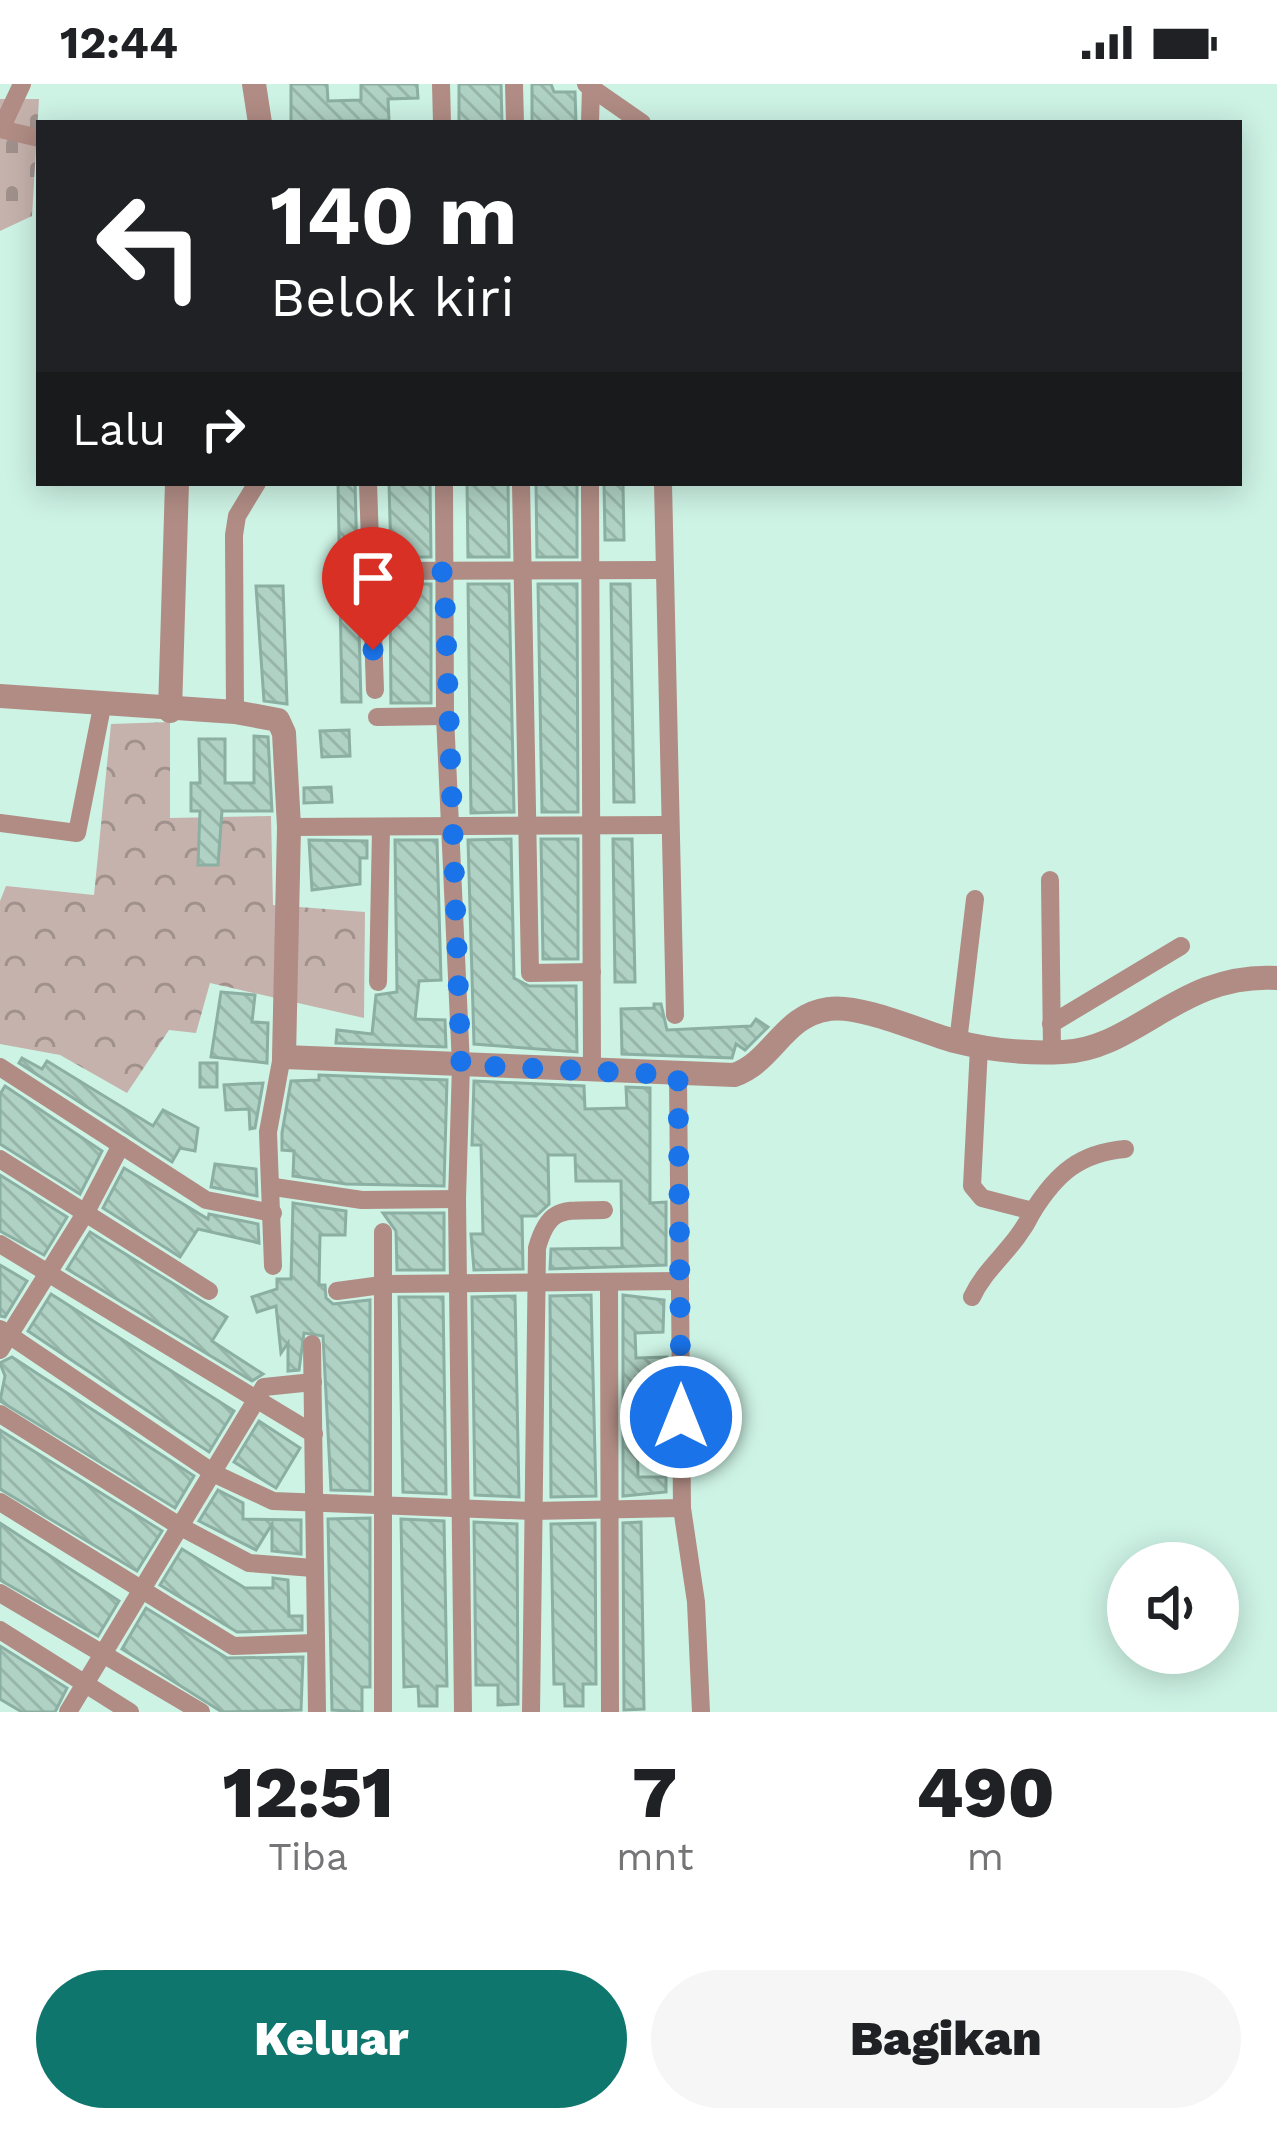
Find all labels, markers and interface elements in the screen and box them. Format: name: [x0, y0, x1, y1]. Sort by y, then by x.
text: 12:44: [60, 16, 178, 69]
text: 140 m: [270, 166, 518, 264]
icon: left: [72, 168, 228, 324]
text: Belok kiri: [270, 266, 515, 329]
icon: right: [190, 396, 256, 462]
text: Lalu: [72, 403, 166, 456]
pin: [322, 527, 424, 650]
icon: arrive: [340, 545, 406, 611]
position arrow: [618, 1354, 744, 1480]
map controls: [1107, 1542, 1239, 1674]
button: sound: [1107, 1542, 1239, 1674]
text: 12:51: [222, 1750, 394, 1834]
text: 7: [632, 1750, 677, 1834]
text: 490: [916, 1750, 1055, 1834]
text: Tiba: [268, 1834, 348, 1879]
text: mnt: [616, 1834, 694, 1879]
text: m: [967, 1834, 1004, 1879]
button: Keluar: [36, 1970, 627, 2108]
button: Bagikan: [651, 1970, 1241, 2108]

